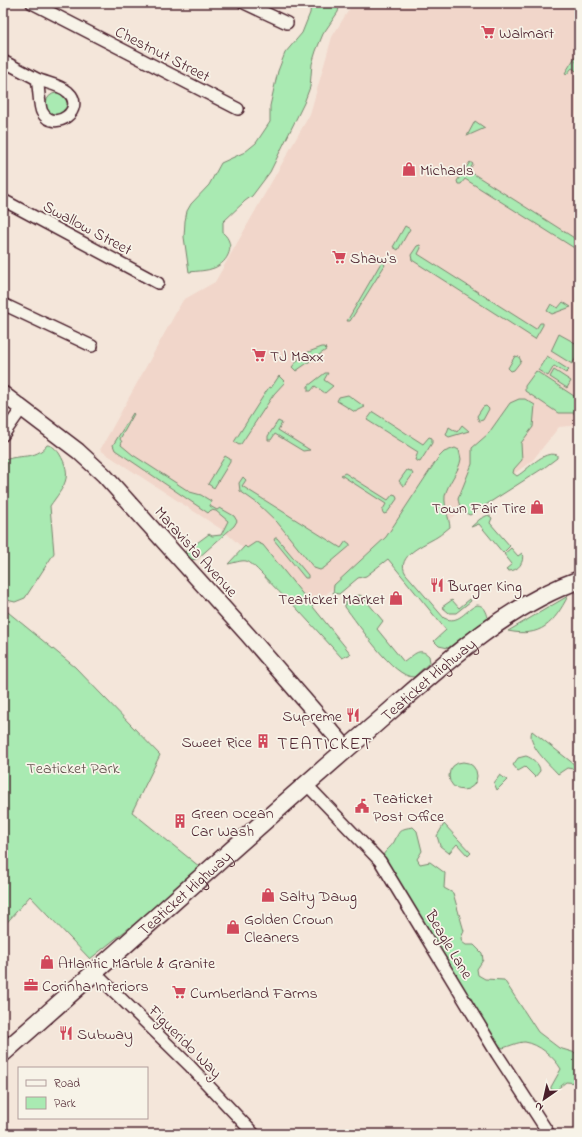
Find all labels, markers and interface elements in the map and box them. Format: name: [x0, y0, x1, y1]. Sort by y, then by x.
street label: Chestnut Street: [110, 21, 214, 89]
place label: Walmart: [499, 22, 555, 46]
supermarket icon: Walmart: [480, 24, 496, 40]
place label: Michaels: [420, 159, 474, 183]
shop icon: Michaels: [401, 161, 417, 177]
street label: Swallow Street: [38, 195, 136, 263]
place label: Shaw's: [350, 247, 397, 271]
supermarket icon: Shaw's: [331, 249, 347, 265]
place label: TJ Maxx: [270, 345, 324, 369]
supermarket icon: TJ Maxx: [251, 347, 267, 363]
place label: Town Fair Tire: [432, 497, 527, 521]
shop icon: Town Fair Tire: [529, 499, 545, 515]
street label: Maravista Avenue: [148, 502, 243, 604]
place label: Burger King: [447, 575, 522, 599]
restaurant icon: Burger King: [429, 577, 445, 593]
place label: Teaticket Market: [278, 588, 386, 612]
shop icon: Teaticket Market: [388, 590, 404, 606]
street label: Teaticket Highway: [376, 633, 482, 728]
place label: Supreme: [282, 705, 343, 729]
restaurant icon: Supreme: [345, 707, 361, 723]
place label: Sweet Rice: [182, 731, 253, 755]
district label: TEATICKET: [277, 732, 373, 758]
building icon: Sweet Rice: [255, 733, 271, 749]
park label: Teaticket Park: [27, 757, 120, 781]
place label: Teaticket Post Office: [373, 787, 445, 829]
public building icon: Teaticket Post Office: [354, 798, 370, 814]
place label: Green Ocean Car Wash: [191, 802, 274, 844]
building icon: Green Ocean Car Wash: [172, 813, 188, 829]
street label: Teaticket Highway: [133, 846, 238, 942]
place label: Salty Dawg: [279, 885, 357, 909]
shop icon: Salty Dawg: [260, 887, 276, 903]
street label: Beagle Lane: [418, 905, 479, 985]
place label: Golden Crown Cleaners: [244, 908, 333, 950]
shop icon: Golden Crown Cleaners: [225, 919, 241, 935]
place label: Atlantic Marble & Granite: [58, 952, 216, 976]
shop icon: Atlantic Marble & Granite: [39, 954, 55, 970]
place label: Corinha Interiors: [42, 975, 149, 999]
office icon: Corinha Interiors: [23, 977, 39, 993]
place label: Cumberland Farms: [190, 982, 318, 1006]
supermarket icon: Cumberland Farms: [171, 984, 187, 1000]
street label: Figuerido Way: [142, 999, 227, 1085]
place label: Subway: [77, 1023, 133, 1047]
restaurant icon: Subway: [58, 1025, 74, 1041]
legend: [18, 1067, 148, 1119]
text: Road: [54, 1075, 80, 1093]
north arrow: [524, 1079, 564, 1119]
text: Park: [54, 1095, 76, 1113]
text: N: [531, 1098, 547, 1115]

